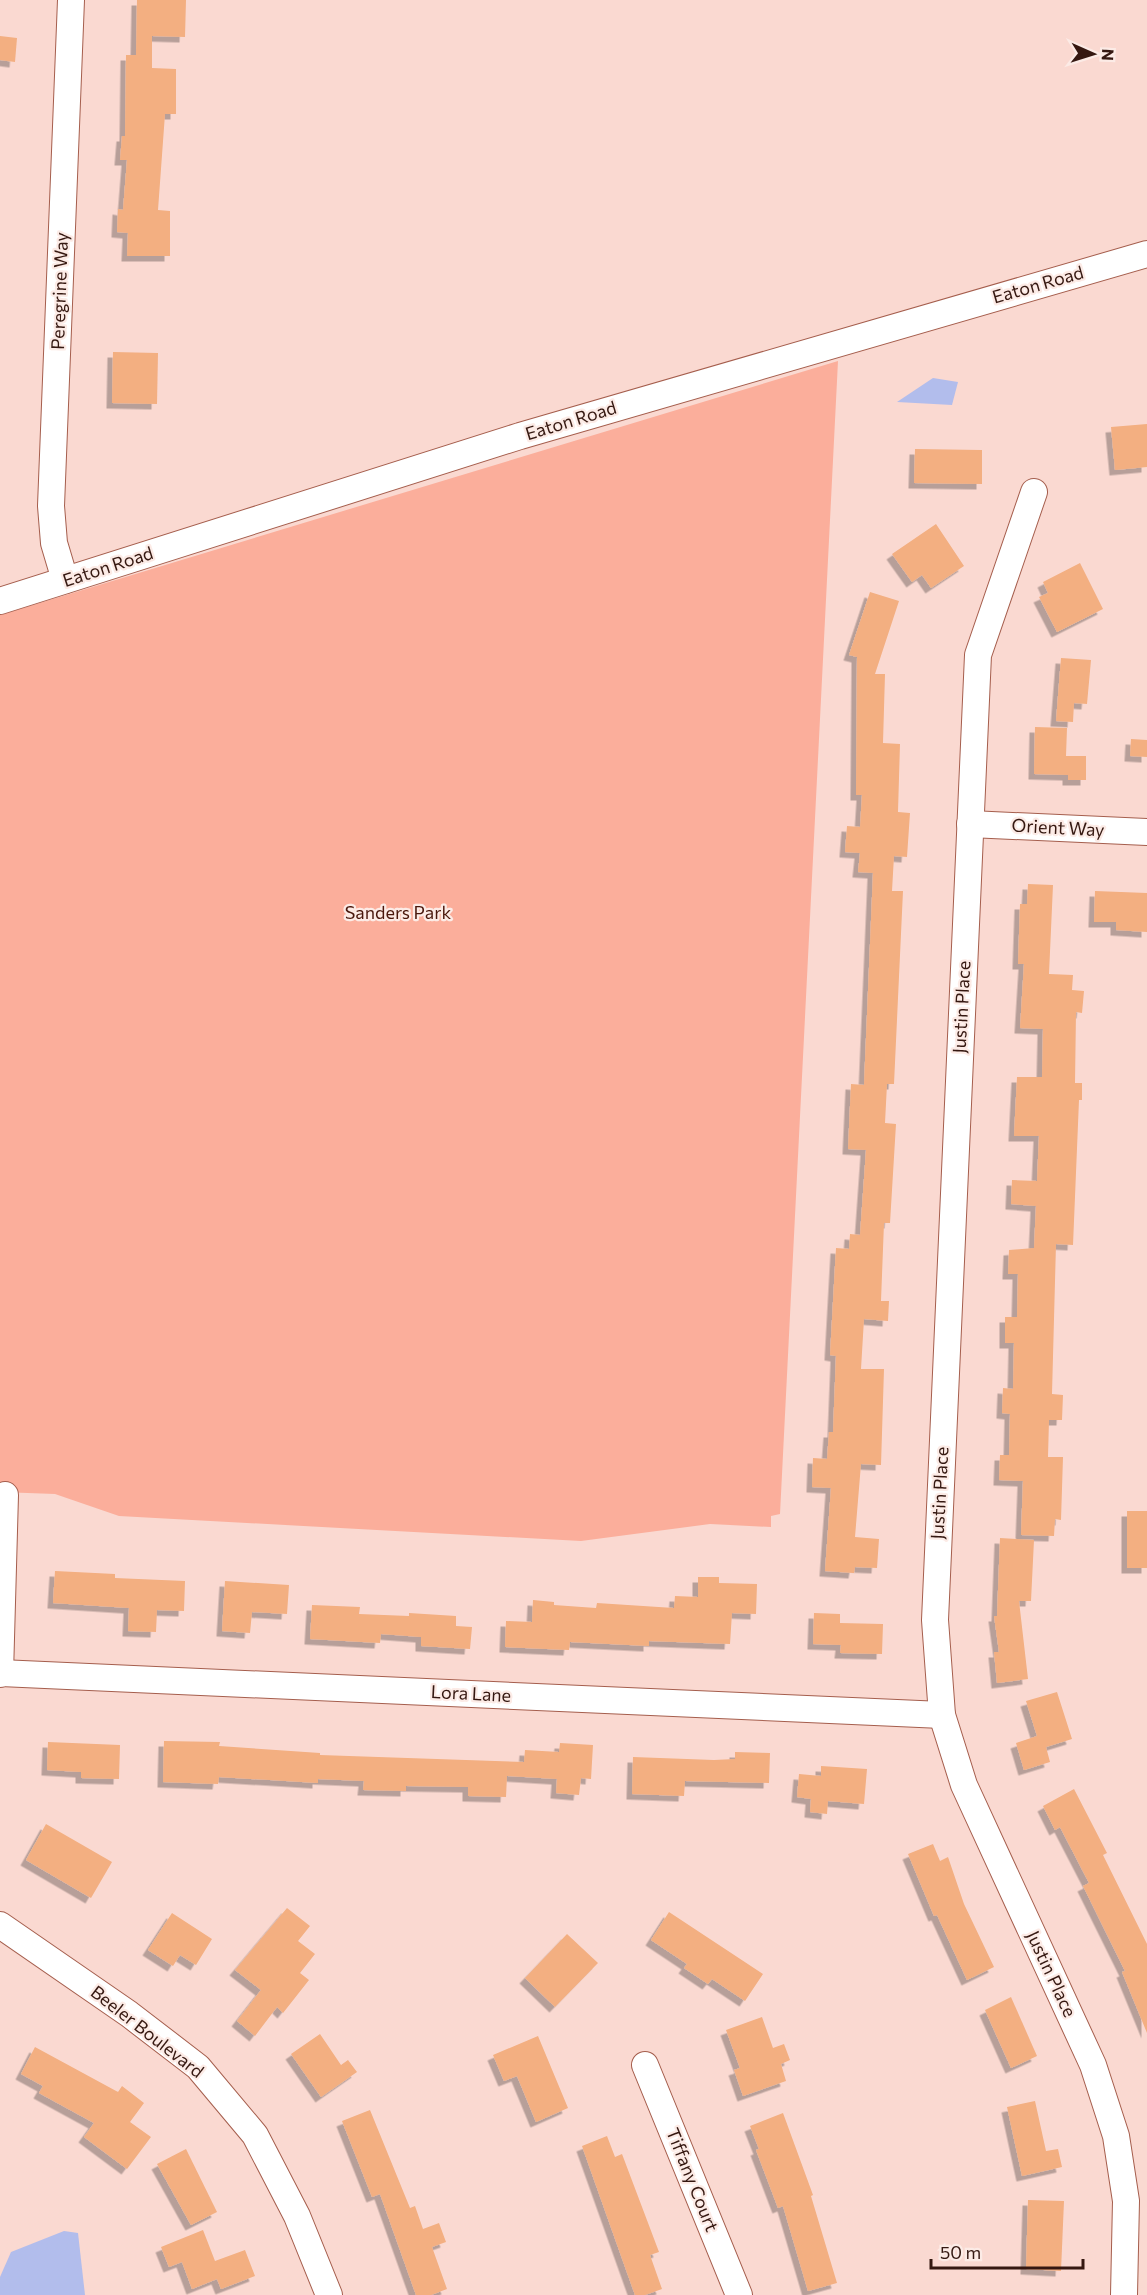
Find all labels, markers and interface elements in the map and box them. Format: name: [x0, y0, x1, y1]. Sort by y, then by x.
north arrow: [1063, 24, 1123, 84]
text: N: [1099, 48, 1118, 61]
street label: Peregrine Way: [46, 232, 72, 350]
street label: Eaton Road: [990, 261, 1086, 308]
street label: Eaton Road: [523, 396, 619, 444]
street label: Eaton Road: [60, 541, 156, 591]
street label: Orient Way: [1011, 814, 1105, 840]
park label: Sanders Park: [345, 901, 451, 923]
street label: Justin Place: [948, 960, 974, 1054]
street label: Justin Place: [926, 1446, 952, 1540]
street label: Lora Lane: [430, 1680, 512, 1706]
street label: Justin Place: [1022, 1927, 1082, 2020]
street label: Beeler Boulevard: [87, 1980, 208, 2082]
street label: Tiffany Court: [662, 2125, 724, 2235]
scale bar: [931, 2232, 1082, 2270]
text: 50 m: [940, 2241, 981, 2263]

